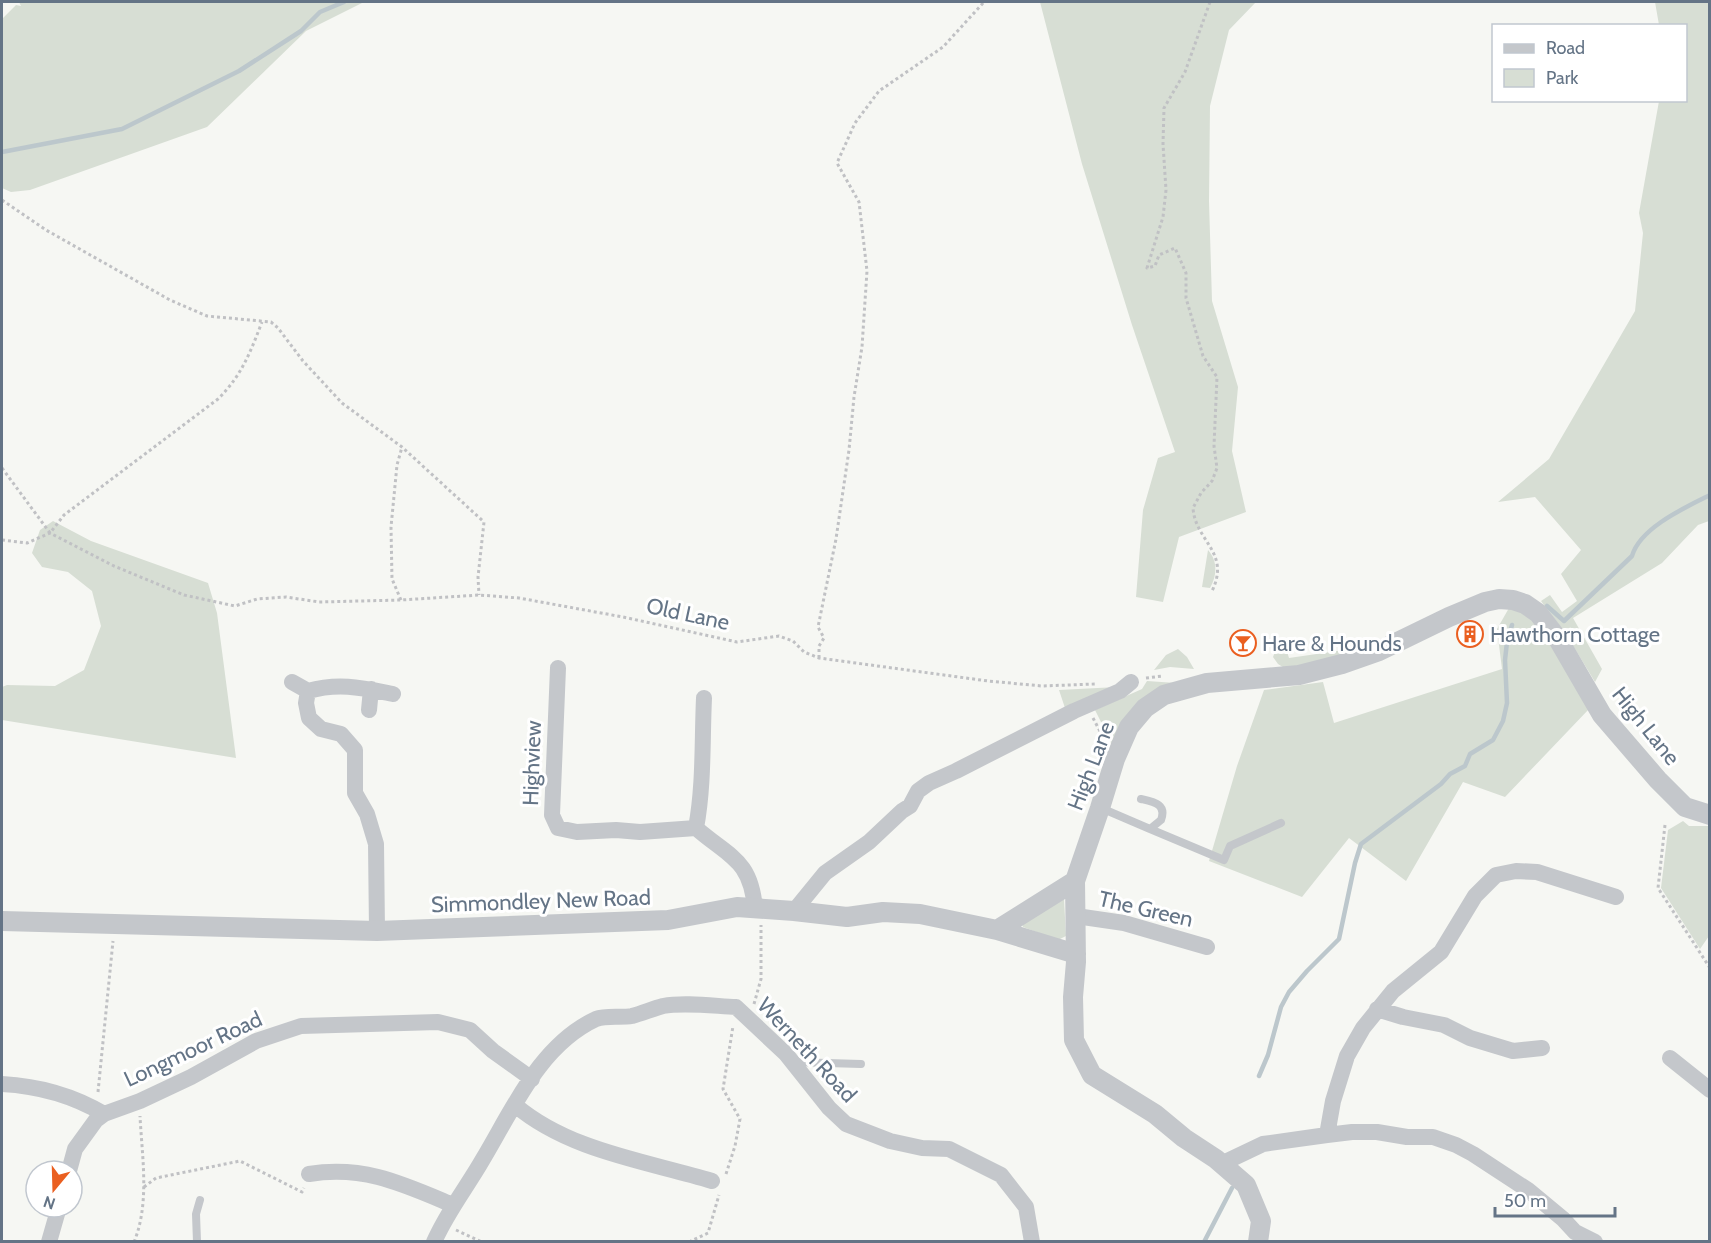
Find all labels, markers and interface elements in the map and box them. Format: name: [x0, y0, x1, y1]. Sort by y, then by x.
legend: [1492, 24, 1687, 102]
text: Road: [1546, 37, 1585, 59]
text: Park: [1546, 67, 1579, 89]
street label: Old Lane: [644, 592, 732, 636]
building icon: Hawthorn Cottage: [1455, 619, 1485, 649]
place label: Hawthorn Cottage: [1490, 621, 1660, 648]
bar icon: Hare & Hounds: [1228, 628, 1258, 658]
place label: Hare & Hounds: [1262, 630, 1402, 657]
street label: High Lane: [1606, 681, 1686, 771]
street label: High Lane: [1062, 718, 1120, 814]
street label: Highview: [517, 720, 547, 806]
street label: Simmondley New Road: [431, 884, 651, 918]
street label: The Green: [1096, 885, 1196, 933]
street label: Werneth Road: [752, 992, 862, 1108]
street label: Longmoor Road: [120, 1005, 266, 1093]
north arrow: [24, 1159, 84, 1219]
scale bar: [1495, 1180, 1615, 1218]
text: 50 m: [1504, 1190, 1546, 1212]
text: N: [41, 1192, 58, 1214]

